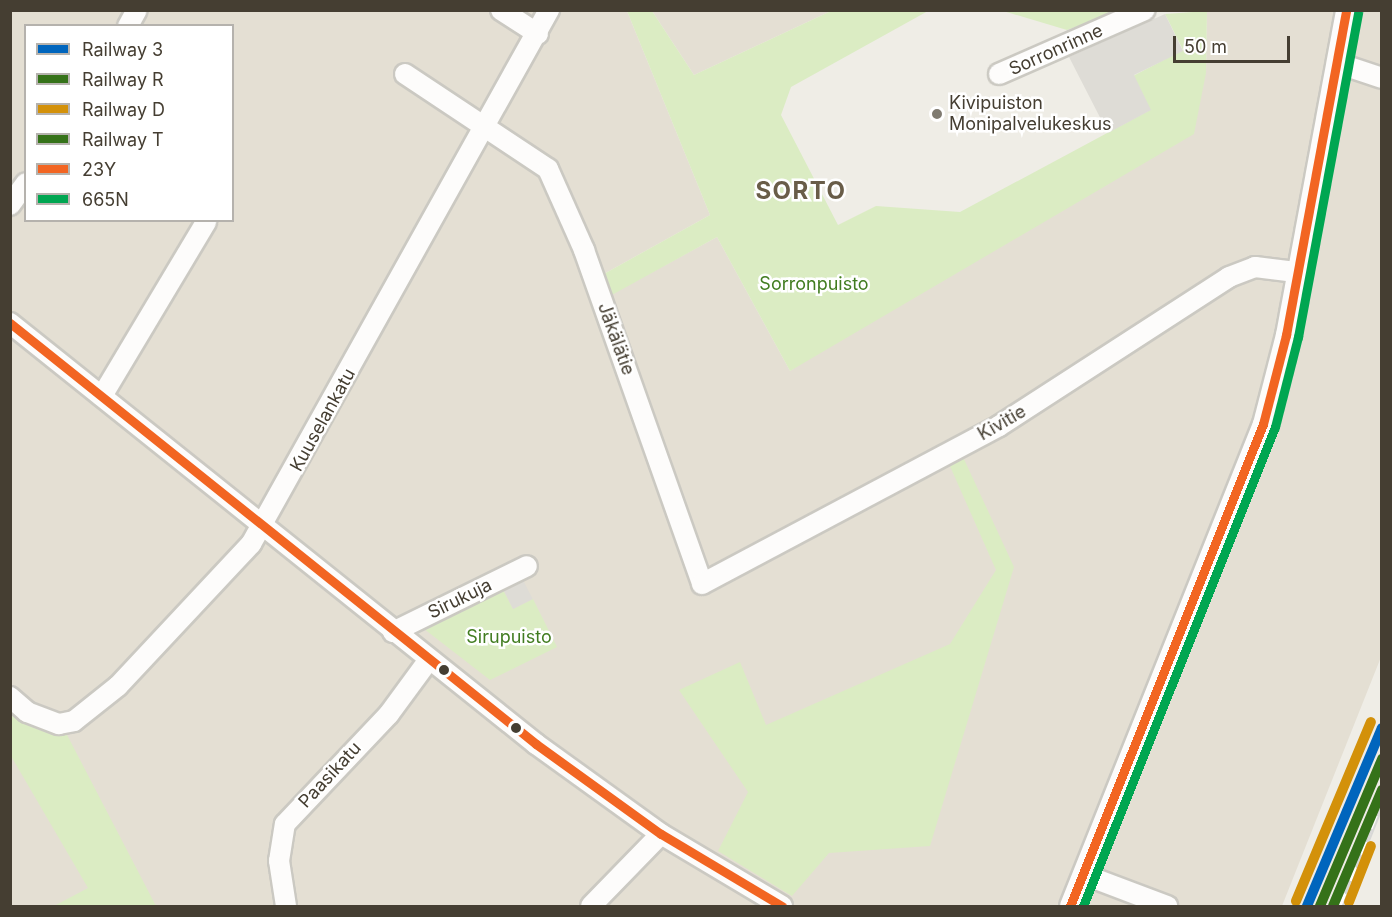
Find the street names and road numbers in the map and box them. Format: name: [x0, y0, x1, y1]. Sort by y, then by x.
street label: Sorronrinne: [1006, 20, 1106, 80]
street label: Jäkälätie: [593, 300, 639, 378]
street label: Kuuselankatu: [286, 365, 360, 475]
street label: Kivitie: [974, 401, 1030, 445]
street label: Sirukuja: [425, 574, 495, 624]
street label: Paasikatu: [294, 738, 366, 812]

